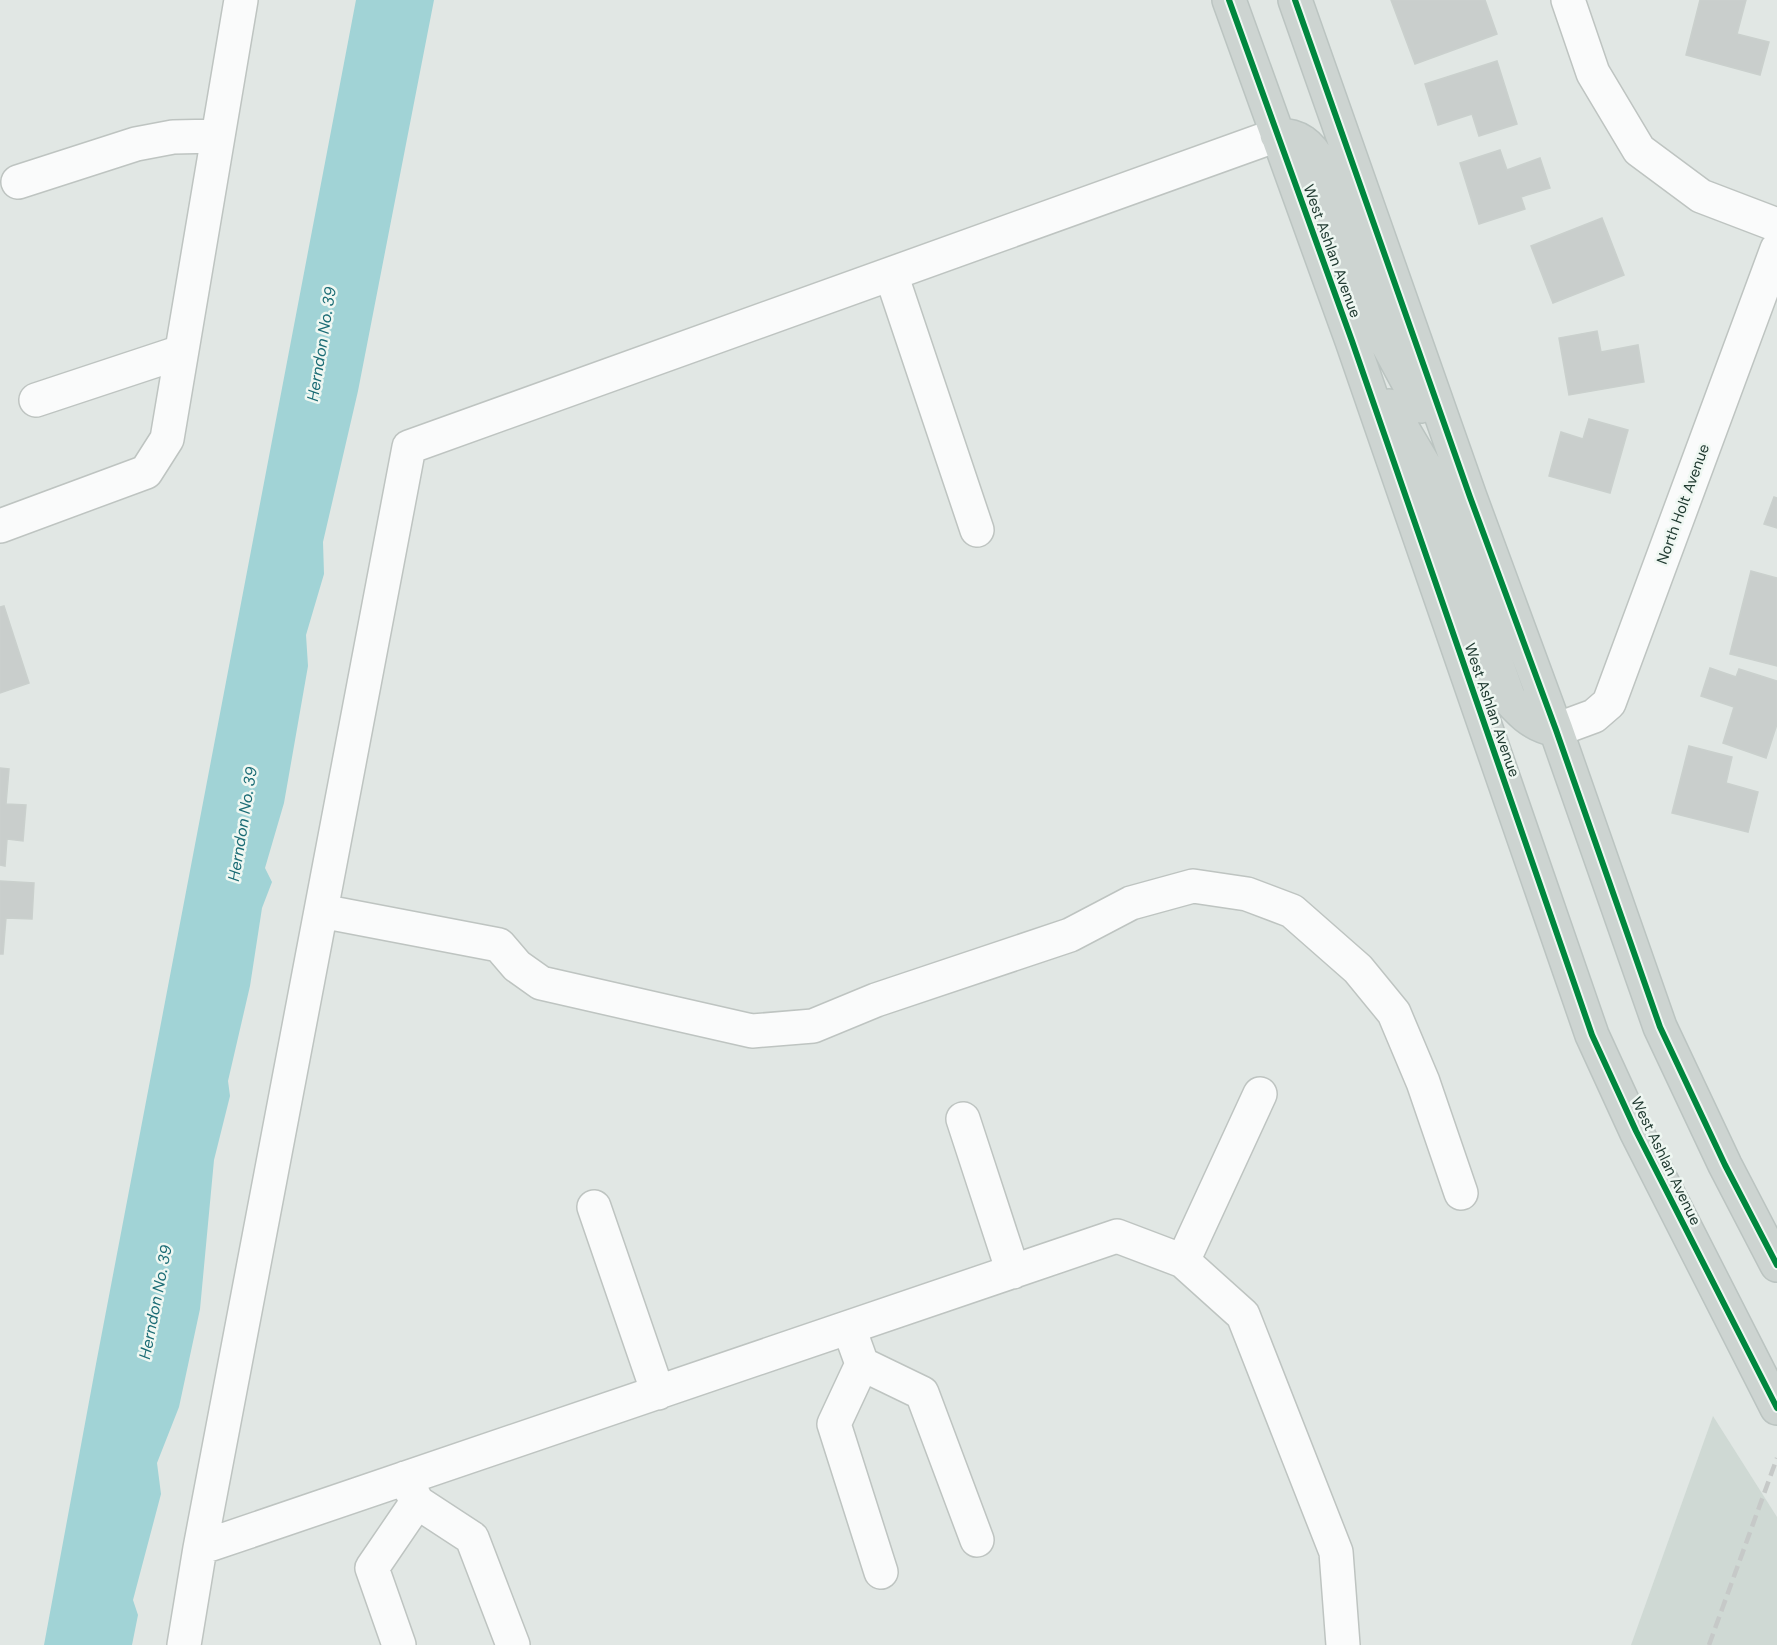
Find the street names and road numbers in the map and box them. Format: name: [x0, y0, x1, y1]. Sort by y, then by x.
street label: West Ashlan Avenue: [1299, 182, 1365, 320]
street label: North Holt Avenue: [1652, 441, 1714, 567]
street label: West Ashlan Avenue: [1460, 640, 1524, 780]
street label: West Ashlan Avenue: [1626, 1093, 1706, 1229]

